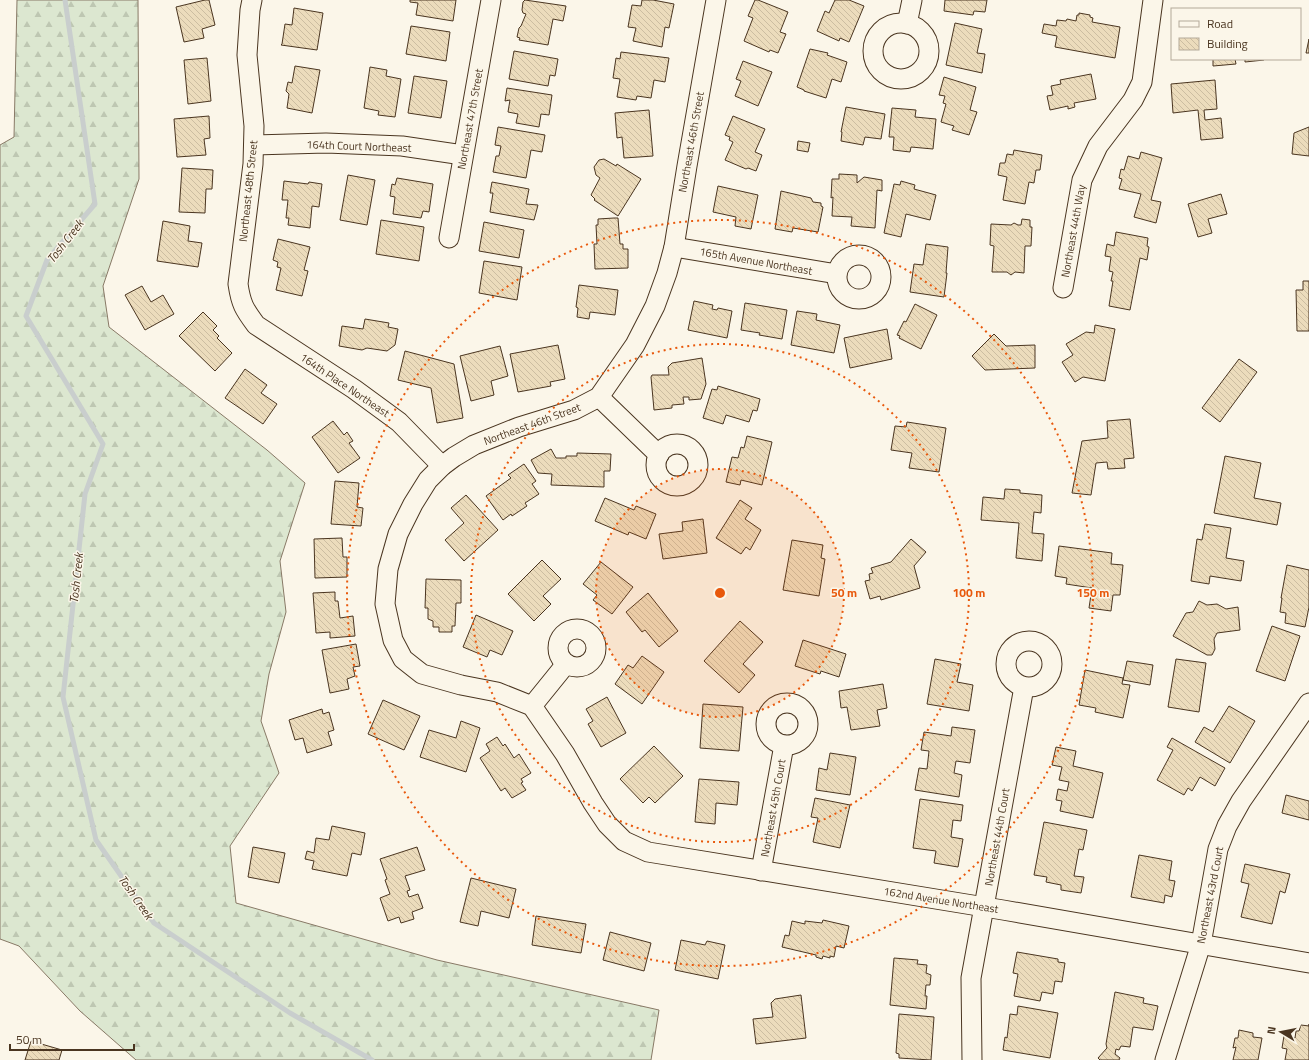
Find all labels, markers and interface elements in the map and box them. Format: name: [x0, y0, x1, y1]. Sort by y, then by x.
legend: [1171, 8, 1301, 60]
text: Road: [1207, 14, 1233, 33]
text: Building: [1207, 34, 1248, 53]
street label: Northeast 47th Street: [453, 67, 487, 171]
street label: Northeast 46th Street: [674, 90, 708, 194]
street label: 164th Court Northeast: [306, 136, 412, 156]
street label: Northeast 48th Street: [235, 139, 261, 243]
street label: Northeast 44th Way: [1057, 183, 1089, 279]
water label: Tosh Creek: [42, 214, 89, 267]
street label: 165th Avenue Northeast: [698, 243, 814, 279]
street label: 164th Place Northeast: [297, 349, 393, 421]
street label: Northeast 46th Street: [481, 399, 583, 449]
water label: Tosh Creek: [64, 550, 88, 604]
text: 50 m: [831, 583, 857, 602]
text: 100 m: [953, 583, 985, 602]
text: 150 m: [1077, 583, 1109, 602]
centre of rings: [713, 586, 727, 600]
street label: Northeast 45th Court: [757, 758, 789, 858]
street label: Northeast 44th Court: [981, 787, 1013, 887]
street label: Northeast 43rd Court: [1193, 845, 1227, 945]
water label: Tosh Creek: [114, 871, 159, 924]
street label: 162nd Avenue Northeast: [882, 883, 1000, 917]
north arrow: [1261, 1012, 1301, 1052]
text: N: [1263, 1025, 1280, 1035]
scale bar: [10, 1026, 134, 1052]
text: 50 m: [16, 1030, 42, 1049]

